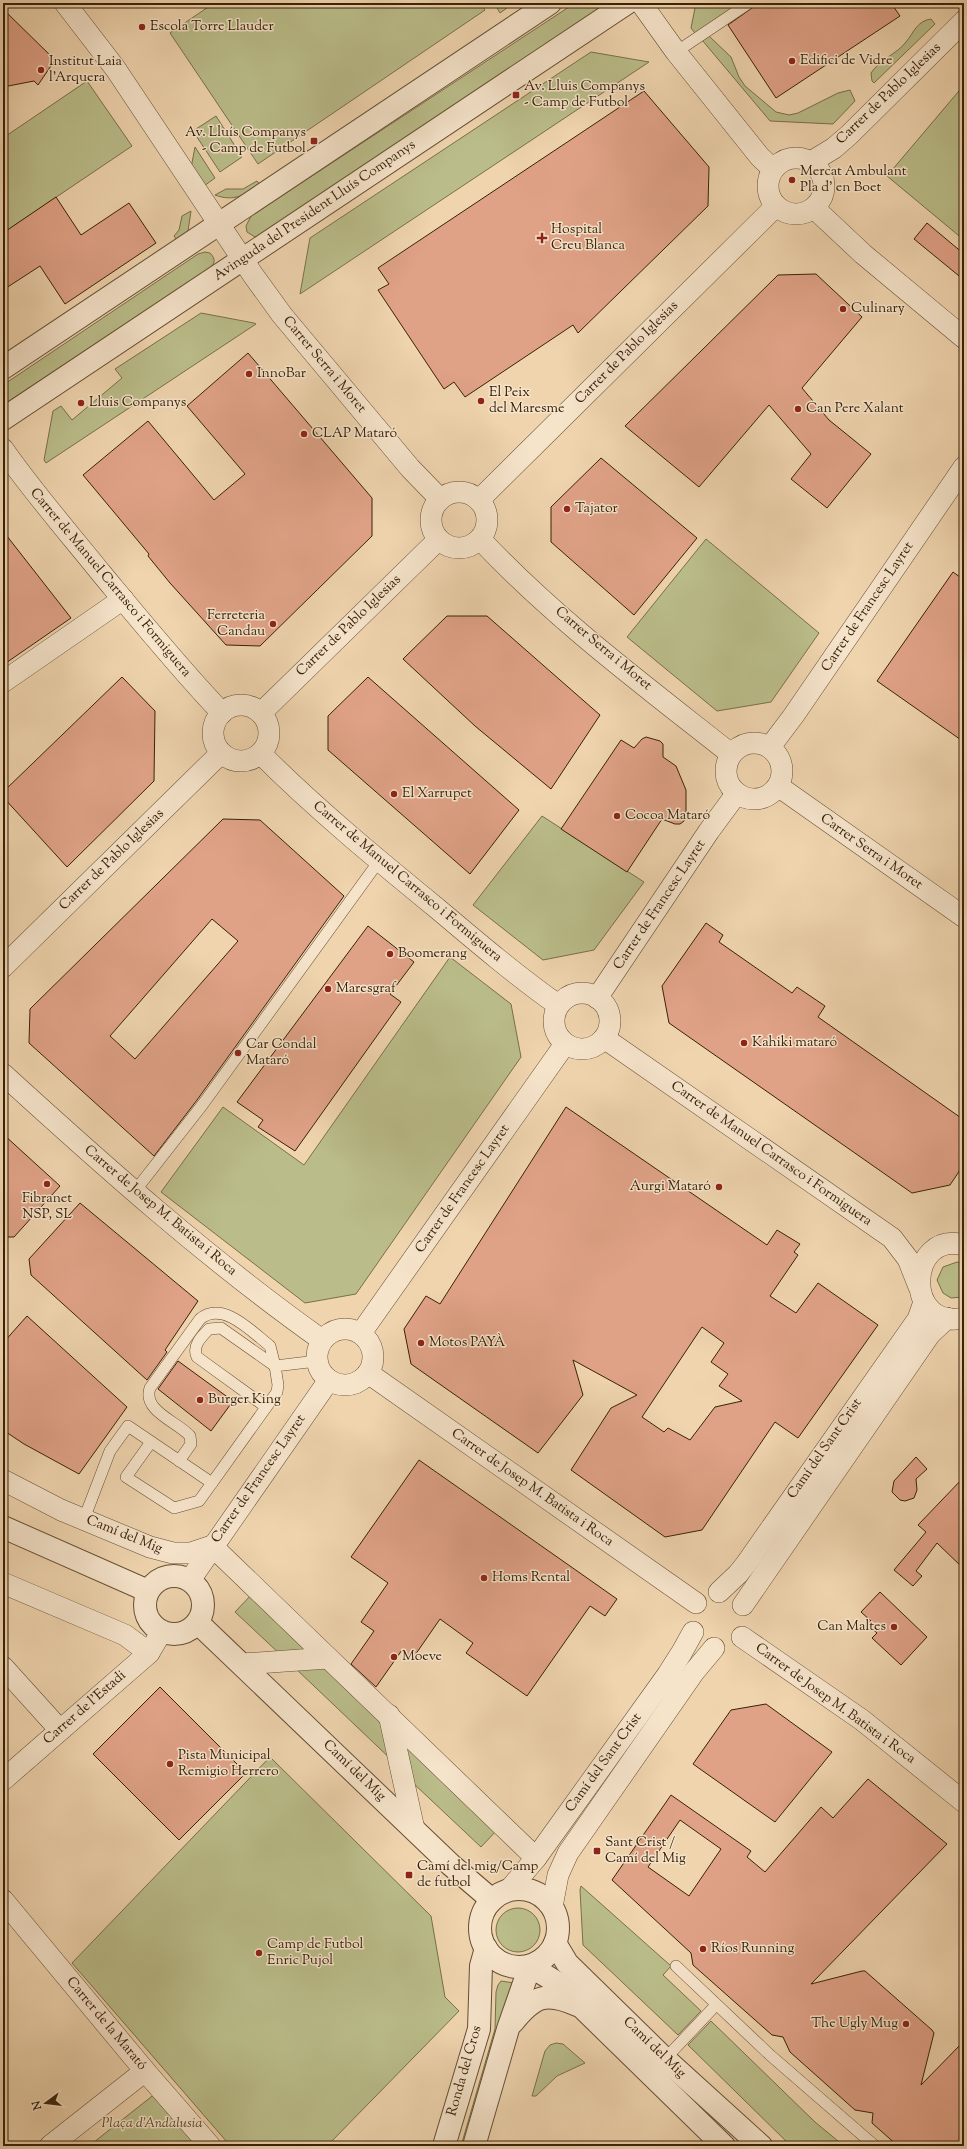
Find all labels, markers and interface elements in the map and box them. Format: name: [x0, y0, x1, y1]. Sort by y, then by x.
place label: Escola Torre Llauder: [150, 17, 274, 37]
marker: Escola Torre Llauder: [137, 22, 147, 32]
street label: Carrer de Pablo Iglesias: [832, 39, 946, 149]
place label: Edifici de Vidre: [800, 51, 892, 71]
place label: Institut Laia l'Arquera: [49, 52, 123, 88]
marker: Edifici de Vidre: [787, 56, 797, 66]
marker: Institut Laia l'Arquera: [36, 65, 46, 75]
place label: Av. Lluis Companys - Camp de Futbol: [524, 77, 645, 113]
marker: Av. Lluis Companys - Camp de Futbol: [511, 90, 521, 100]
place label: Av. Lluís Companys - Camp de Futbol: [185, 123, 306, 159]
street label: Avinguda del President Lluís Companys: [210, 136, 420, 286]
marker: Av. Lluís Companys - Camp de Futbol: [309, 136, 319, 146]
place label: Mercat Ambulant Pla d' en Boet: [800, 162, 907, 198]
marker: Mercat Ambulant Pla d' en Boet: [787, 175, 797, 185]
place label: Hospital Creu Blanca: [551, 220, 625, 256]
marker: Hospital Creu Blanca: [536, 232, 548, 244]
street label: Carrer de Pablo Iglesias: [571, 297, 683, 409]
place label: Culinary: [851, 299, 905, 319]
marker: Culinary: [838, 304, 848, 314]
street label: Carrer Serra i Moret: [277, 312, 371, 418]
place label: InnoBar: [257, 364, 307, 384]
marker: InnoBar: [244, 369, 254, 379]
place label: El Peix del Maresme: [489, 383, 564, 419]
place label: Lluis Companys: [89, 393, 186, 413]
marker: El Peix del Maresme: [476, 396, 486, 406]
marker: Lluis Companys: [76, 398, 86, 408]
place label: Can Pere Xalant: [806, 399, 904, 419]
marker: Can Pere Xalant: [793, 404, 803, 414]
place label: CLAP Mataró: [312, 424, 397, 444]
marker: CLAP Mataró: [299, 429, 309, 439]
street label: Carrer de Manuel Carrasco i Formiguera: [25, 484, 196, 682]
place label: Tajator: [575, 499, 619, 519]
marker: Tajator: [562, 504, 572, 514]
street label: Carrer de Francesc Layret: [817, 538, 919, 676]
street label: Carrer de Pablo Iglesias: [292, 571, 406, 681]
street label: Carrer Serra i Moret: [550, 602, 656, 696]
place label: Ferreteria Candau: [207, 606, 266, 642]
marker: Ferreteria Candau: [268, 619, 278, 629]
place label: El Xarrupet: [402, 784, 472, 804]
marker: El Xarrupet: [389, 789, 399, 799]
street label: Carrer de Manuel Carrasco i Formiguera: [308, 797, 506, 968]
street label: Carrer de Pablo Iglesias: [55, 805, 169, 915]
place label: Cocoa Mataró: [625, 806, 710, 826]
street label: Carrer Serra i Moret: [816, 809, 927, 895]
marker: Cocoa Mataró: [612, 811, 622, 821]
street label: Carrer de Francesc Layret: [609, 836, 711, 974]
place label: Boomerang: [398, 944, 467, 964]
marker: Boomerang: [385, 949, 395, 959]
place label: Maresgraf: [336, 979, 397, 999]
marker: Maresgraf: [323, 984, 333, 994]
place label: Kahiki mataró: [752, 1033, 838, 1053]
place label: Car Condal Mataró: [246, 1035, 317, 1071]
marker: Kahiki mataró: [739, 1038, 749, 1048]
marker: Car Condal Mataró: [233, 1048, 243, 1058]
street label: Carrer de Manuel Carrasco i Formiguera: [666, 1077, 876, 1232]
street label: Carrer de Francesc Layret: [411, 1120, 515, 1257]
street label: Carrer de Josep M. Batista i Roca: [79, 1141, 241, 1281]
place label: Aurgi Mataró: [630, 1177, 711, 1197]
marker: Fibranet NSP, SL: [42, 1179, 52, 1189]
marker: Aurgi Mataró: [714, 1182, 724, 1192]
place label: Fibranet NSP, SL: [22, 1189, 72, 1225]
place label: Motos PAYÀ: [429, 1333, 506, 1353]
marker: Motos PAYÀ: [416, 1338, 426, 1348]
place label: Burger King: [208, 1390, 281, 1410]
marker: Burger King: [195, 1395, 205, 1405]
street label: Camí del Sant Crist: [783, 1395, 867, 1503]
street label: Carrer de Francesc Layret: [207, 1410, 311, 1547]
street label: Carrer de Josep M. Batista i Roca: [447, 1424, 618, 1552]
street label: Camí del Mig: [83, 1511, 165, 1559]
place label: Homs Rental: [492, 1568, 570, 1588]
marker: Homs Rental: [479, 1573, 489, 1583]
place label: Can Maltes: [817, 1617, 886, 1637]
marker: Can Maltes: [889, 1622, 899, 1632]
street label: Carrer de Josep M. Batista i Roca: [751, 1639, 920, 1770]
place label: Moeve: [402, 1647, 442, 1667]
marker: Moeve: [389, 1652, 399, 1662]
street label: Carrer de l'Estadi: [39, 1666, 131, 1750]
street label: Camí del Sant Crist: [561, 1709, 647, 1817]
street label: Camí del Mig: [318, 1736, 390, 1806]
place label: Pista Municipal Remigio Herrero: [178, 1746, 279, 1782]
marker: Pista Municipal Remigio Herrero: [165, 1759, 175, 1769]
place label: Sant Crist / Camí del Mig: [605, 1833, 686, 1869]
marker: Sant Crist / Camí del Mig: [592, 1846, 602, 1856]
place label: Camí del mig/Camp de futbol: [417, 1857, 539, 1893]
marker: Camí del mig/Camp de futbol: [404, 1870, 414, 1880]
place label: Camp de Futbol Enric Pujol: [267, 1935, 364, 1971]
place label: Ríos Running: [711, 1939, 794, 1959]
marker: Ríos Running: [698, 1944, 708, 1954]
marker: Camp de Futbol Enric Pujol: [254, 1948, 264, 1958]
street label: Carrer de la Marató: [61, 1973, 151, 2075]
street label: Camí del Mig: [618, 2013, 690, 2083]
place label: The Ugly Mug: [811, 2014, 898, 2034]
marker: The Ugly Mug: [901, 2019, 911, 2029]
street label: Ronda del Cros: [443, 2023, 487, 2119]
north arrow: [26, 2083, 66, 2123]
text: N: [28, 2099, 46, 2113]
park label: Plaça d'Andalusia: [102, 2114, 203, 2134]

